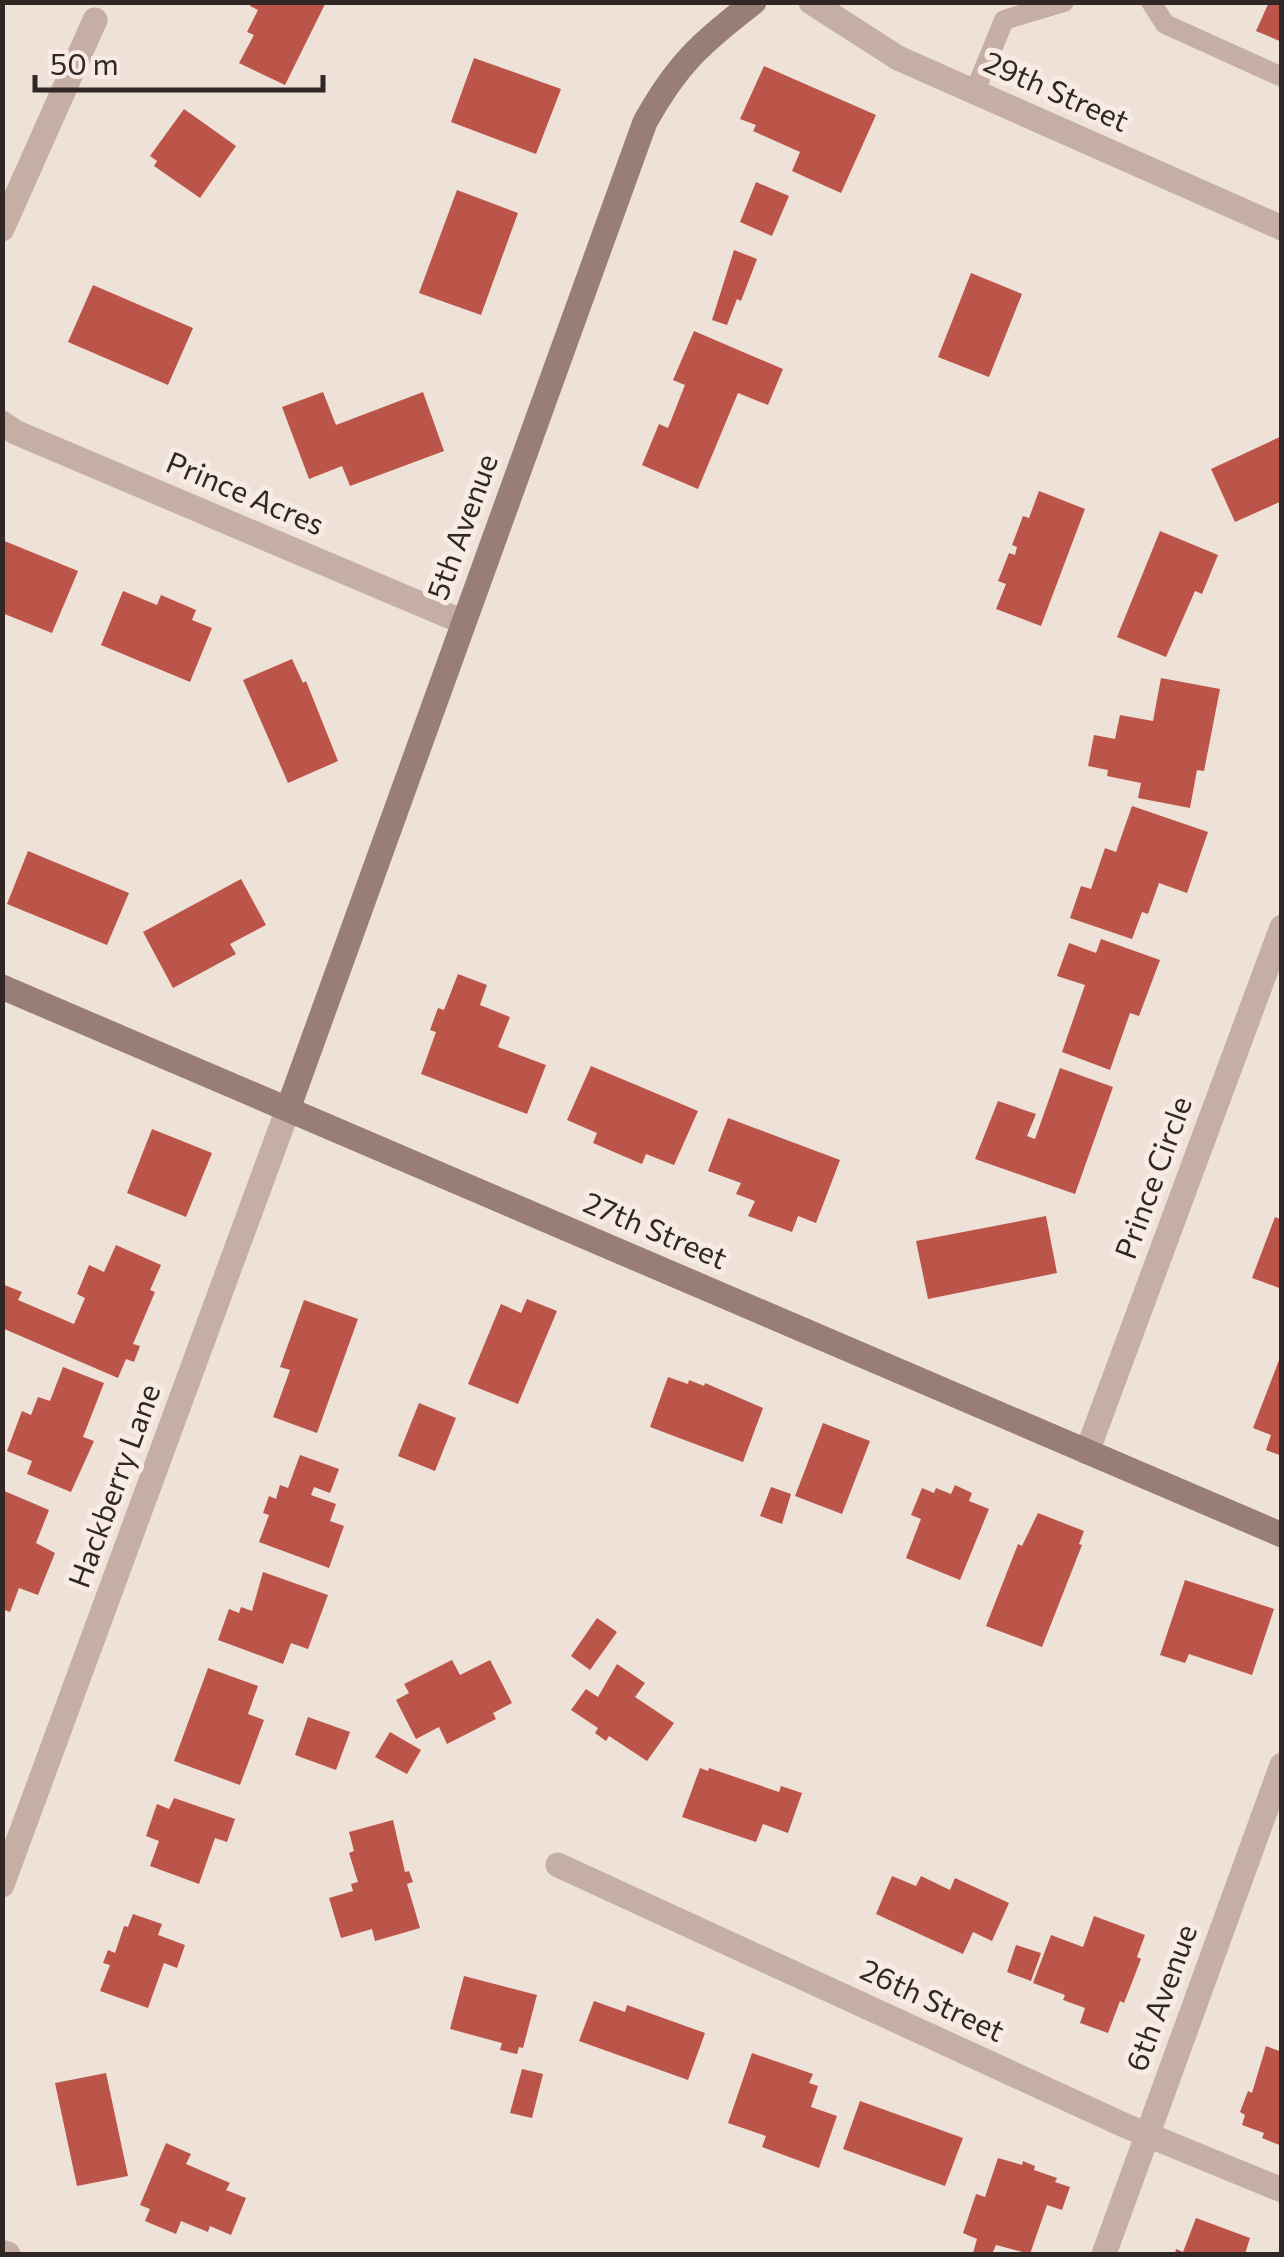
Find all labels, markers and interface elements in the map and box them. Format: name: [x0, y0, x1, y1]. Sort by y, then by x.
scale bar: [35, 30, 322, 92]
street label: 29th Street: [979, 41, 1135, 138]
text: 50 m: [50, 44, 119, 81]
street label: Prince Acres: [161, 442, 330, 542]
street label: 5th Avenue: [417, 448, 504, 604]
street label: Prince Circle: [1105, 1091, 1198, 1263]
street label: 27th Street: [579, 1182, 733, 1276]
street label: Hackberry Lane: [59, 1378, 167, 1592]
street label: 6th Avenue: [1116, 1919, 1203, 2076]
street label: 26th Street: [855, 1949, 1011, 2048]

